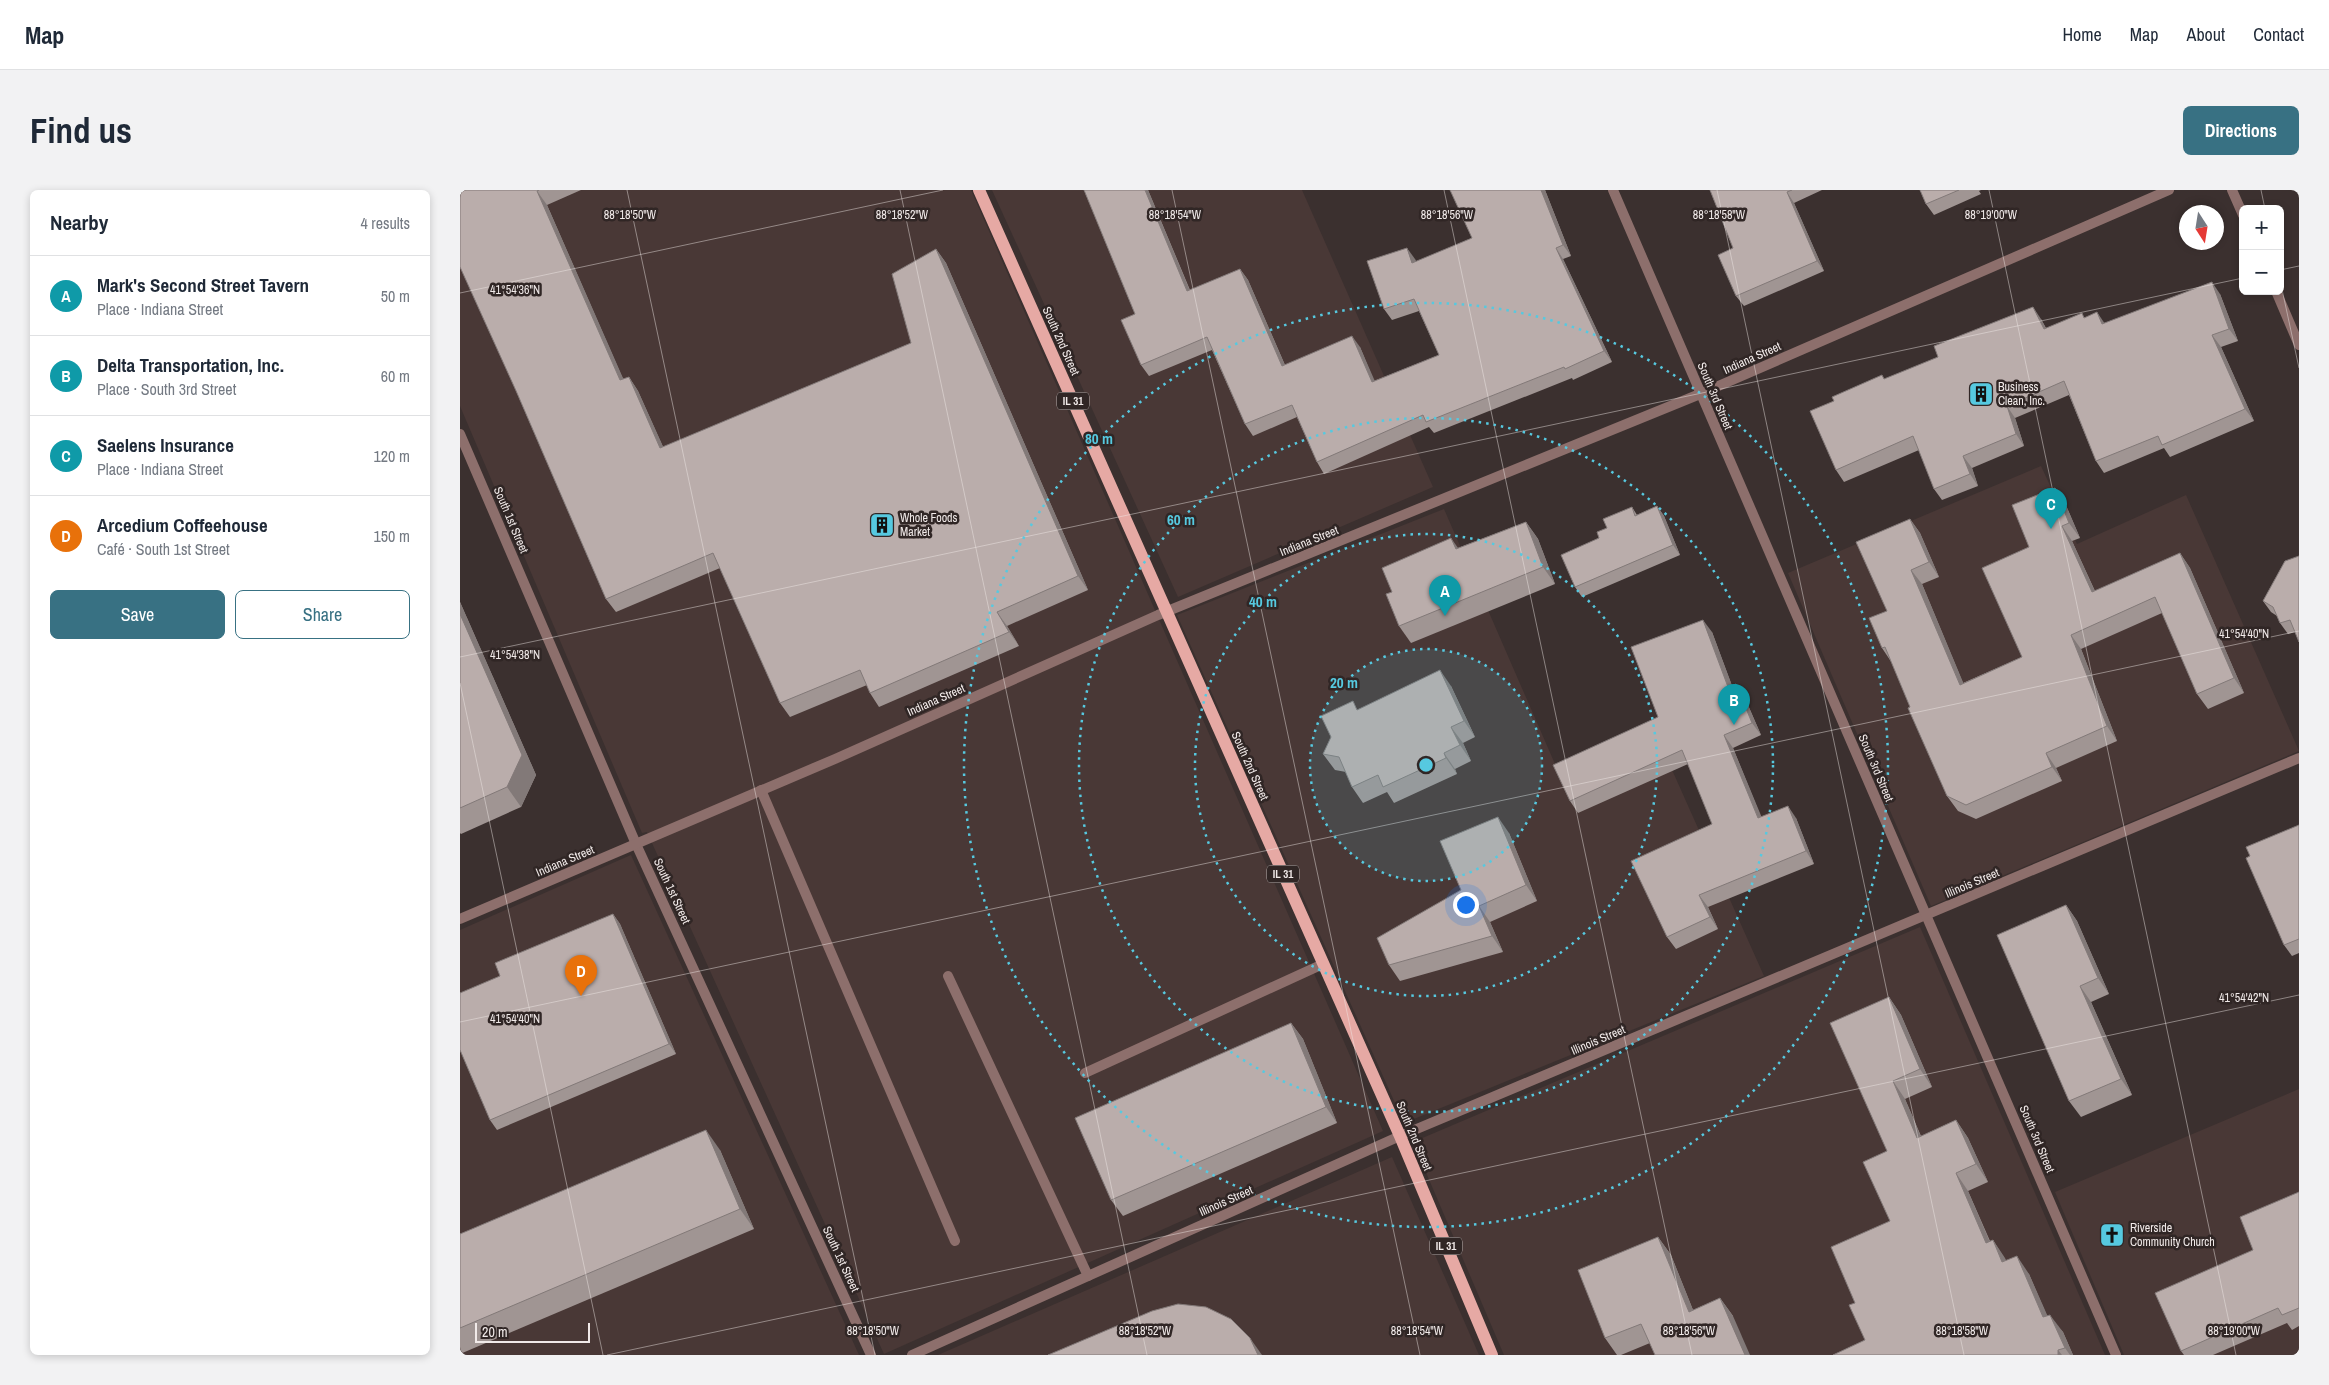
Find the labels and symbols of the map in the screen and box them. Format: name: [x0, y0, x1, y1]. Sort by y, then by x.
north arrow: [2179, 205, 2224, 250]
text: 88°18'50"W: [604, 207, 657, 223]
text: 88°18'52"W: [876, 207, 929, 223]
text: 88°18'54"W: [1149, 207, 1202, 223]
text: 88°18'56"W: [1421, 207, 1474, 223]
text: 88°18'58"W: [1693, 207, 1746, 223]
text: 88°19'00"W: [1965, 207, 2018, 223]
text: 41°54'36"N: [490, 282, 540, 298]
street label: South 2nd Street: [1039, 304, 1083, 378]
street label: Indiana Street: [1721, 338, 1784, 378]
street label: South 3rd Street: [1694, 360, 1736, 432]
place label: Business Clean, Inc.: [1998, 379, 2045, 409]
building icon: Business Clean, Inc.: [1968, 381, 1994, 407]
road number: IL 31: [1057, 392, 1089, 410]
text: 80 m: [1085, 428, 1113, 449]
street label: South 1st Street: [490, 484, 532, 556]
pin: C: [2035, 488, 2067, 529]
text: 60 m: [1167, 509, 1195, 530]
place label: Whole Foods Market: [900, 510, 958, 540]
building icon: Whole Foods Market: [869, 512, 895, 538]
street label: Indiana Street: [1277, 522, 1341, 560]
pin: A: [1429, 575, 1461, 616]
text: 40 m: [1249, 591, 1277, 612]
text: 41°54'40"N: [2219, 626, 2269, 642]
text: 41°54'38"N: [490, 647, 540, 663]
text: 20 m: [1330, 672, 1358, 693]
street label: Indiana Street: [905, 680, 968, 720]
pin: B: [1718, 684, 1750, 725]
street label: South 2nd Street: [1228, 729, 1272, 803]
street label: South 3rd Street: [1855, 732, 1897, 804]
centre of rings: [1417, 756, 1435, 774]
street label: Indiana Street: [533, 841, 597, 880]
street label: South 1st Street: [650, 856, 694, 927]
street label: Illinois Street: [1942, 864, 2002, 902]
road number: IL 31: [1267, 866, 1299, 882]
your location: [1453, 892, 1479, 918]
pin: D: [565, 955, 597, 996]
text: 41°54'42"N: [2219, 990, 2269, 1006]
text: 41°54'40"N: [490, 1011, 540, 1027]
street label: Illinois Street: [1568, 1021, 1628, 1059]
street label: South 2nd Street: [1392, 1099, 1436, 1173]
street label: South 3rd Street: [2016, 1103, 2058, 1175]
street label: Illinois Street: [1197, 1182, 1256, 1220]
place label: Riverside Community Church: [2130, 1220, 2215, 1250]
church icon: Riverside Community Church: [2099, 1222, 2125, 1248]
street label: South 1st Street: [819, 1224, 863, 1295]
road number: IL 31: [1430, 1238, 1462, 1254]
scale bar: [475, 1320, 590, 1343]
text: 88°18'50"W: [847, 1323, 900, 1339]
text: 88°18'52"W: [1119, 1323, 1172, 1339]
text: 88°18'54"W: [1391, 1323, 1444, 1339]
text: 88°18'56"W: [1663, 1323, 1716, 1339]
text: 88°18'58"W: [1936, 1323, 1989, 1339]
text: 88°19'00"W: [2208, 1323, 2261, 1339]

